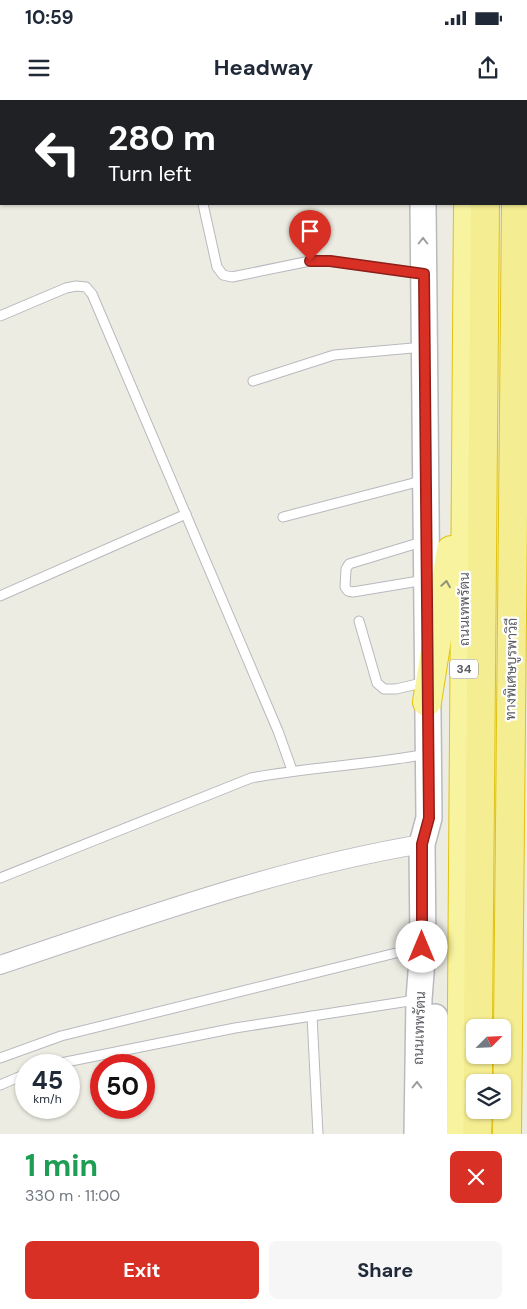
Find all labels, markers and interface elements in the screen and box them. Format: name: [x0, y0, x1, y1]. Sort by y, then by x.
text: 10:59: [25, 5, 74, 30]
text: Headway: [214, 53, 313, 82]
icon: menu: [25, 54, 53, 82]
icon: share: [474, 54, 502, 82]
text: 280 m: [108, 115, 216, 161]
icon: left: [25, 120, 90, 185]
text: Turn left: [108, 159, 192, 188]
pin: [289, 210, 331, 261]
icon: arrive: [296, 217, 324, 245]
one-way arrow: [418, 237, 429, 245]
street label: ถนนเทพรัตน: [455, 572, 473, 646]
one-way arrow: [440, 580, 450, 589]
street label: ทางพิเศษบูรพาวิถี: [501, 618, 522, 720]
road number: 34: [450, 660, 478, 678]
position arrow: [395, 920, 447, 972]
street label: ถนนเทพรัตน: [409, 991, 429, 1065]
north arrow: [466, 1019, 511, 1064]
map controls: [466, 1019, 511, 1119]
speed limit sign: 50: [90, 1054, 155, 1119]
text: 45: [32, 1064, 63, 1097]
button: layers: [466, 1074, 511, 1119]
one-way arrow: [412, 1081, 423, 1089]
text: km/h: [33, 1091, 62, 1107]
text: 1 min: [25, 1146, 98, 1185]
button: close: [450, 1151, 502, 1203]
text: 330 m · 11:00: [25, 1185, 120, 1206]
button: Exit: [25, 1241, 259, 1299]
button: Share: [269, 1241, 502, 1299]

